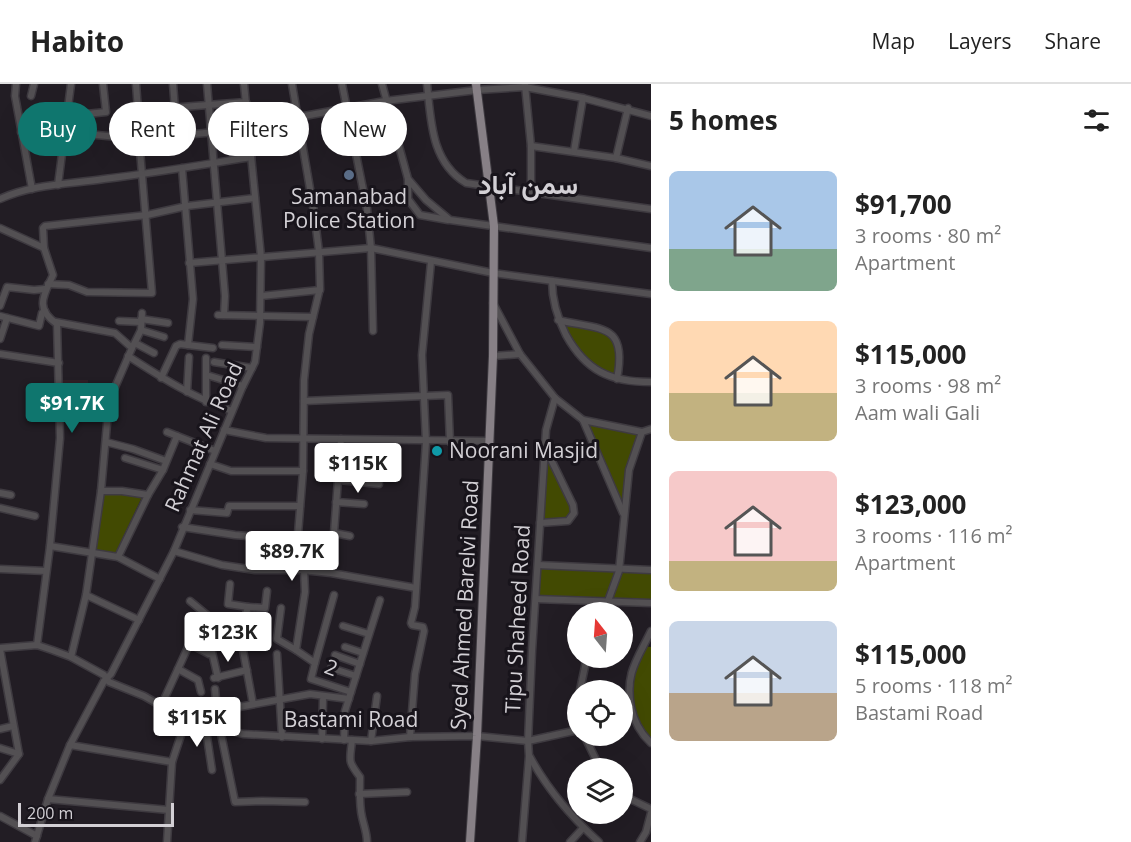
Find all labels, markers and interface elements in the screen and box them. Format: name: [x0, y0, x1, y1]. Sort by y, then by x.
text: Habito: [30, 22, 124, 60]
text: Map: [872, 27, 915, 55]
text: Layers: [948, 27, 1012, 55]
text: Share: [1045, 27, 1101, 55]
chip: Buy: [18, 102, 97, 156]
chip: Rent: [109, 102, 196, 156]
chip: Filters: [208, 102, 309, 156]
chip: New: [321, 102, 407, 156]
text: 5 homes: [669, 102, 778, 138]
icon: filters: [1080, 104, 1113, 137]
district label: سمن آباد: [478, 165, 578, 202]
marker: Samanabad Police Station: [342, 168, 356, 182]
place label: Samanabad Police Station: [283, 182, 415, 234]
text: $91,700: [855, 186, 952, 222]
icon: home: [717, 195, 789, 267]
text: 3 rooms · 80 m²: [855, 222, 1001, 249]
text: Apartment: [855, 249, 955, 276]
text: $115,000: [855, 336, 966, 372]
icon: home: [717, 345, 789, 417]
street label: Rahmat Ali Road: [158, 357, 249, 516]
text: 3 rooms · 98 m²: [855, 372, 1001, 399]
pin: $91.7K: [23, 383, 121, 434]
text: $91.7K: [40, 389, 104, 416]
text: Aam wali Gali: [855, 399, 980, 426]
place label: Noorani Masjid: [449, 436, 598, 464]
pin: $115K: [316, 443, 400, 494]
marker: Noorani Masjid: [430, 444, 444, 458]
text: $115K: [328, 449, 388, 476]
street label: Syed Ahmed Barelvi Road: [443, 479, 485, 731]
text: $123,000: [855, 486, 966, 522]
icon: home: [717, 495, 789, 567]
text: 3 rooms · 116 m²: [855, 522, 1013, 549]
street label: Tipu Shaheed Road: [498, 524, 536, 714]
pin: $89.7K: [243, 531, 341, 582]
text: $89.7K: [260, 537, 324, 564]
text: Apartment: [855, 549, 955, 576]
north arrow: [567, 602, 633, 668]
map controls: [567, 602, 633, 824]
pin: $123K: [186, 612, 270, 663]
text: $123K: [198, 618, 258, 645]
text: $115,000: [855, 636, 966, 672]
icon: home: [717, 645, 789, 717]
street label: 2: [321, 652, 342, 682]
text: 5 rooms · 118 m²: [855, 672, 1013, 699]
button: locate: [567, 680, 633, 746]
pin: $115K: [155, 697, 239, 748]
text: Bastami Road: [855, 699, 983, 726]
text: $115K: [167, 703, 227, 730]
street label: Bastami Road: [284, 705, 418, 733]
button: layers: [567, 758, 633, 824]
scale bar: [18, 800, 174, 828]
text: 200 m: [27, 802, 73, 824]

